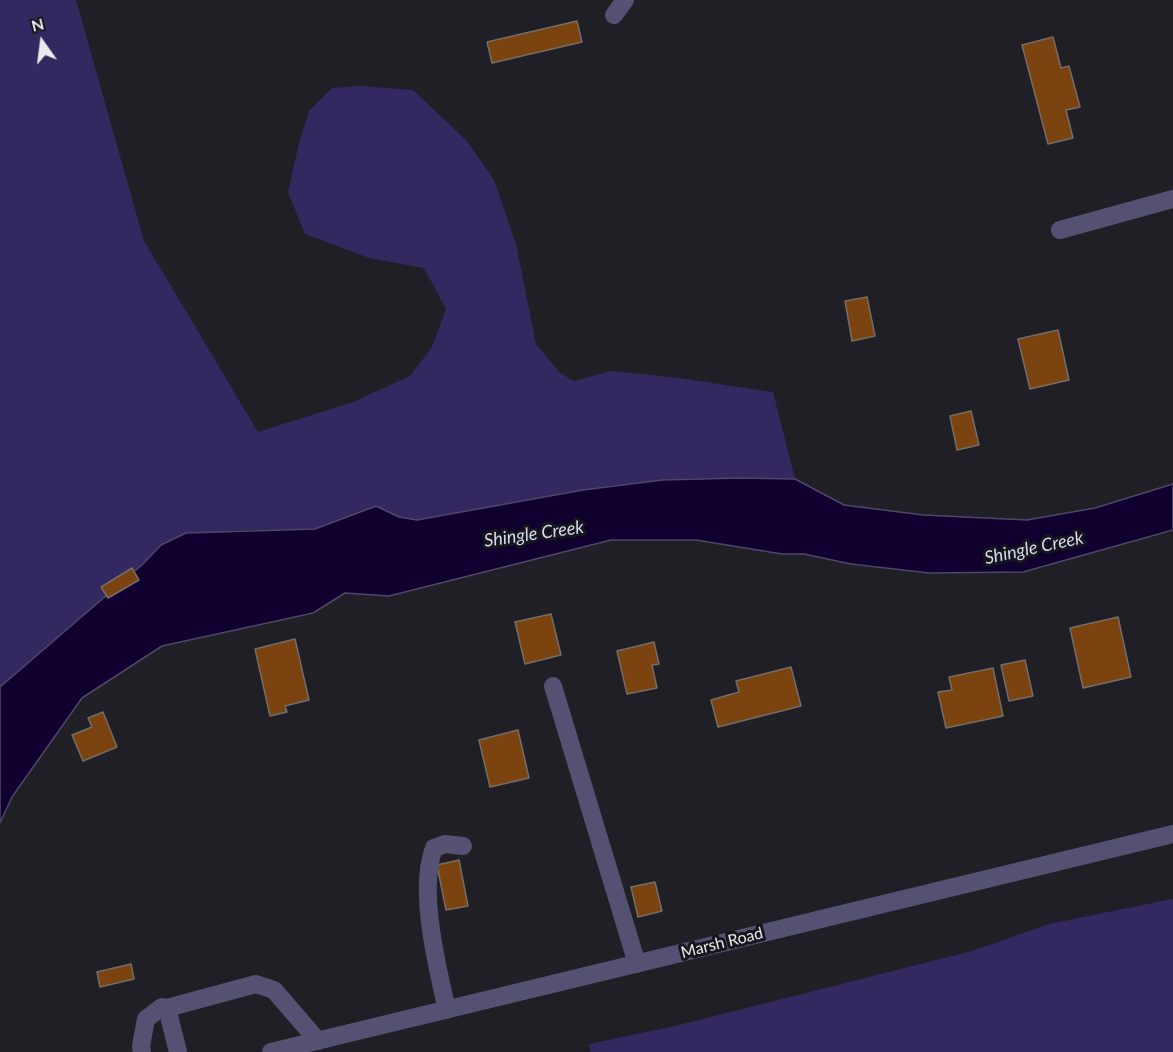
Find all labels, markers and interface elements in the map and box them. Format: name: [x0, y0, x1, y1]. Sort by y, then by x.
north arrow: [12, 12, 72, 72]
text: N: [29, 13, 46, 35]
water label: Shingle Creek: [483, 516, 585, 552]
water label: Shingle Creek: [983, 527, 1085, 569]
street label: Marsh Road: [679, 924, 765, 962]

